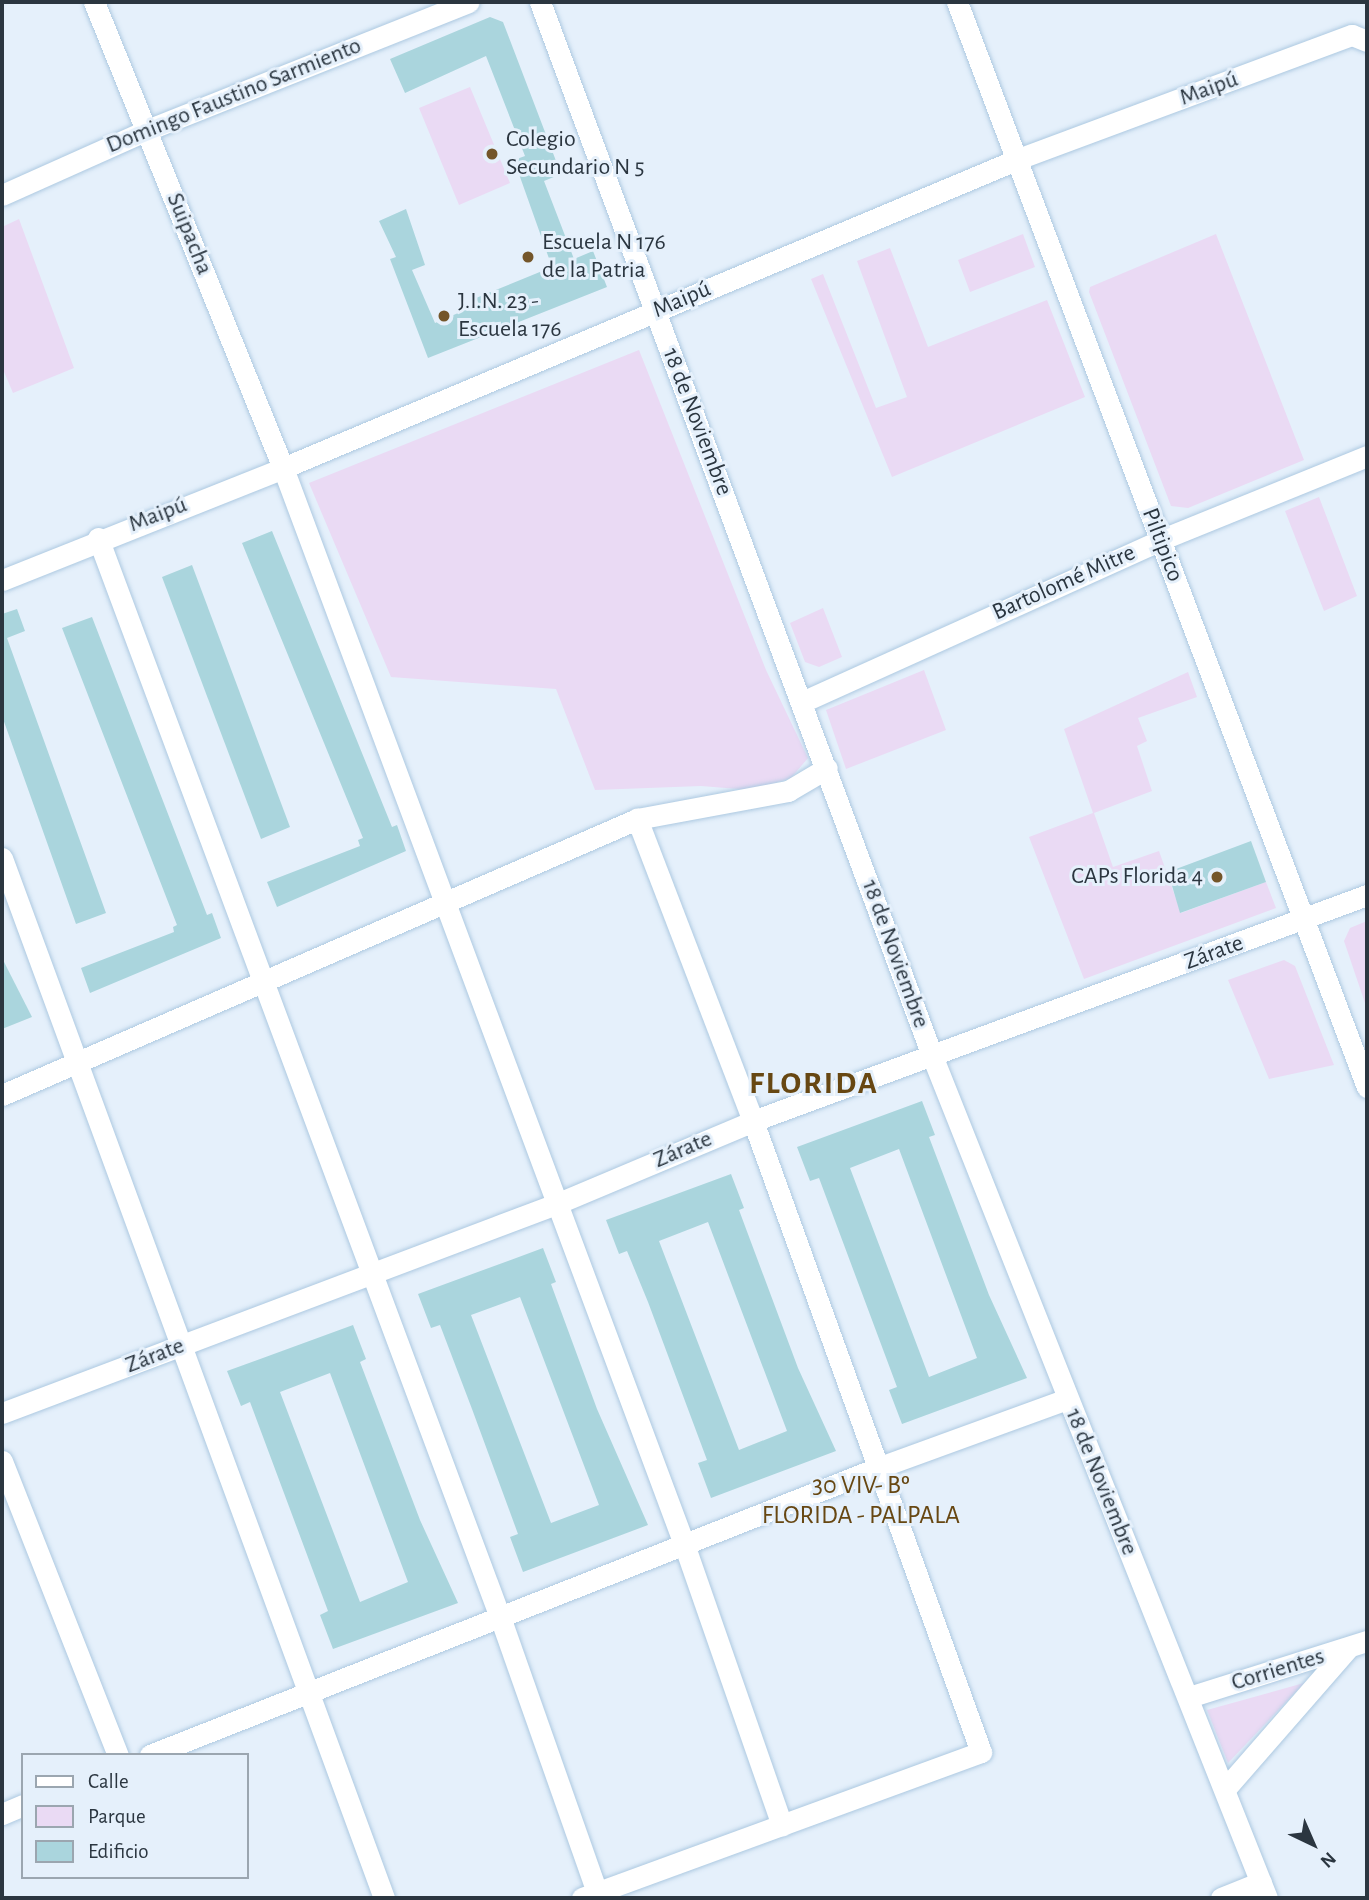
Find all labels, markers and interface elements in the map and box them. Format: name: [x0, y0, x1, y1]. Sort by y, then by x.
street label: Domingo Faustino Sarmiento: [102, 32, 366, 160]
street label: Maipú: [1176, 65, 1242, 113]
place label: Colegio Secundario N 5: [506, 126, 645, 182]
marker: Colegio Secundario N 5: [484, 146, 500, 162]
street label: Suipacha: [160, 189, 218, 279]
place label: Escuela N 176 de la Patria: [542, 229, 666, 285]
marker: Escuela N 176 de la Patria: [520, 249, 536, 265]
street label: Maipú: [649, 275, 715, 325]
place label: J.I.N. 23 - Escuela 176: [458, 288, 561, 344]
marker: J.I.N. 23 - Escuela 176: [436, 308, 452, 324]
street label: 18 de Noviembre: [656, 344, 738, 500]
street label: Maipú: [125, 491, 191, 539]
street label: Piltipico: [1135, 504, 1189, 586]
street label: Bartolomé Mitre: [988, 539, 1140, 627]
place label: CAPs Florida 4: [1071, 863, 1203, 891]
marker: CAPs Florida 4: [1209, 869, 1225, 885]
street label: 18 de Noviembre: [855, 876, 935, 1032]
street label: Zárate: [1181, 929, 1247, 977]
district label: FLORIDA: [750, 1064, 878, 1102]
street label: Zárate: [650, 1125, 716, 1175]
street label: Zárate: [122, 1332, 188, 1380]
street label: 18 de Noviembre: [1059, 1405, 1143, 1559]
district label: 30 VIV- Bº FLORIDA - PALPALA: [747, 1470, 975, 1532]
street label: Corrientes: [1228, 1642, 1328, 1698]
legend: [21, 1753, 248, 1879]
text: Calle: [88, 1771, 129, 1792]
text: Parque: [88, 1806, 146, 1827]
north arrow: [1278, 1809, 1348, 1879]
text: Edificio: [88, 1841, 149, 1862]
text: N: [1317, 1848, 1339, 1871]

